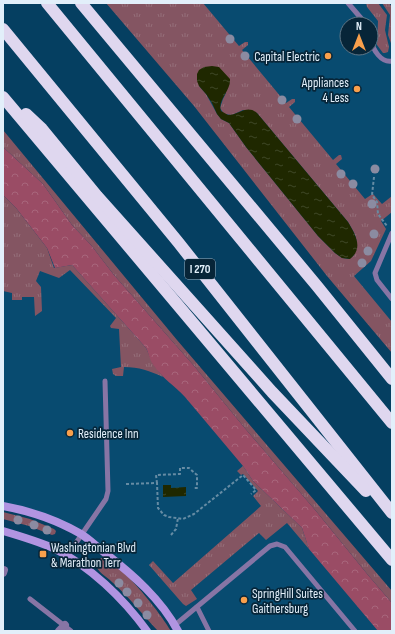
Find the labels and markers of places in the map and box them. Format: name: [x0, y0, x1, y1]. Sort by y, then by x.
place label: Capital Electric: [254, 49, 320, 65]
marker: Capital Electric: [323, 51, 333, 61]
place label: Appliances 4 Less: [301, 75, 349, 106]
marker: Appliances 4 Less: [352, 84, 362, 94]
place label: Residence Inn: [78, 426, 139, 442]
marker: Residence Inn: [65, 428, 75, 438]
place label: Washingtonian Blvd & Marathon Terr: [51, 540, 136, 571]
marker: Washingtonian Blvd & Marathon Terr: [38, 549, 48, 559]
place label: SpringHill Suites Gaithersburg: [252, 586, 323, 617]
marker: SpringHill Suites Gaithersburg: [239, 595, 249, 605]

